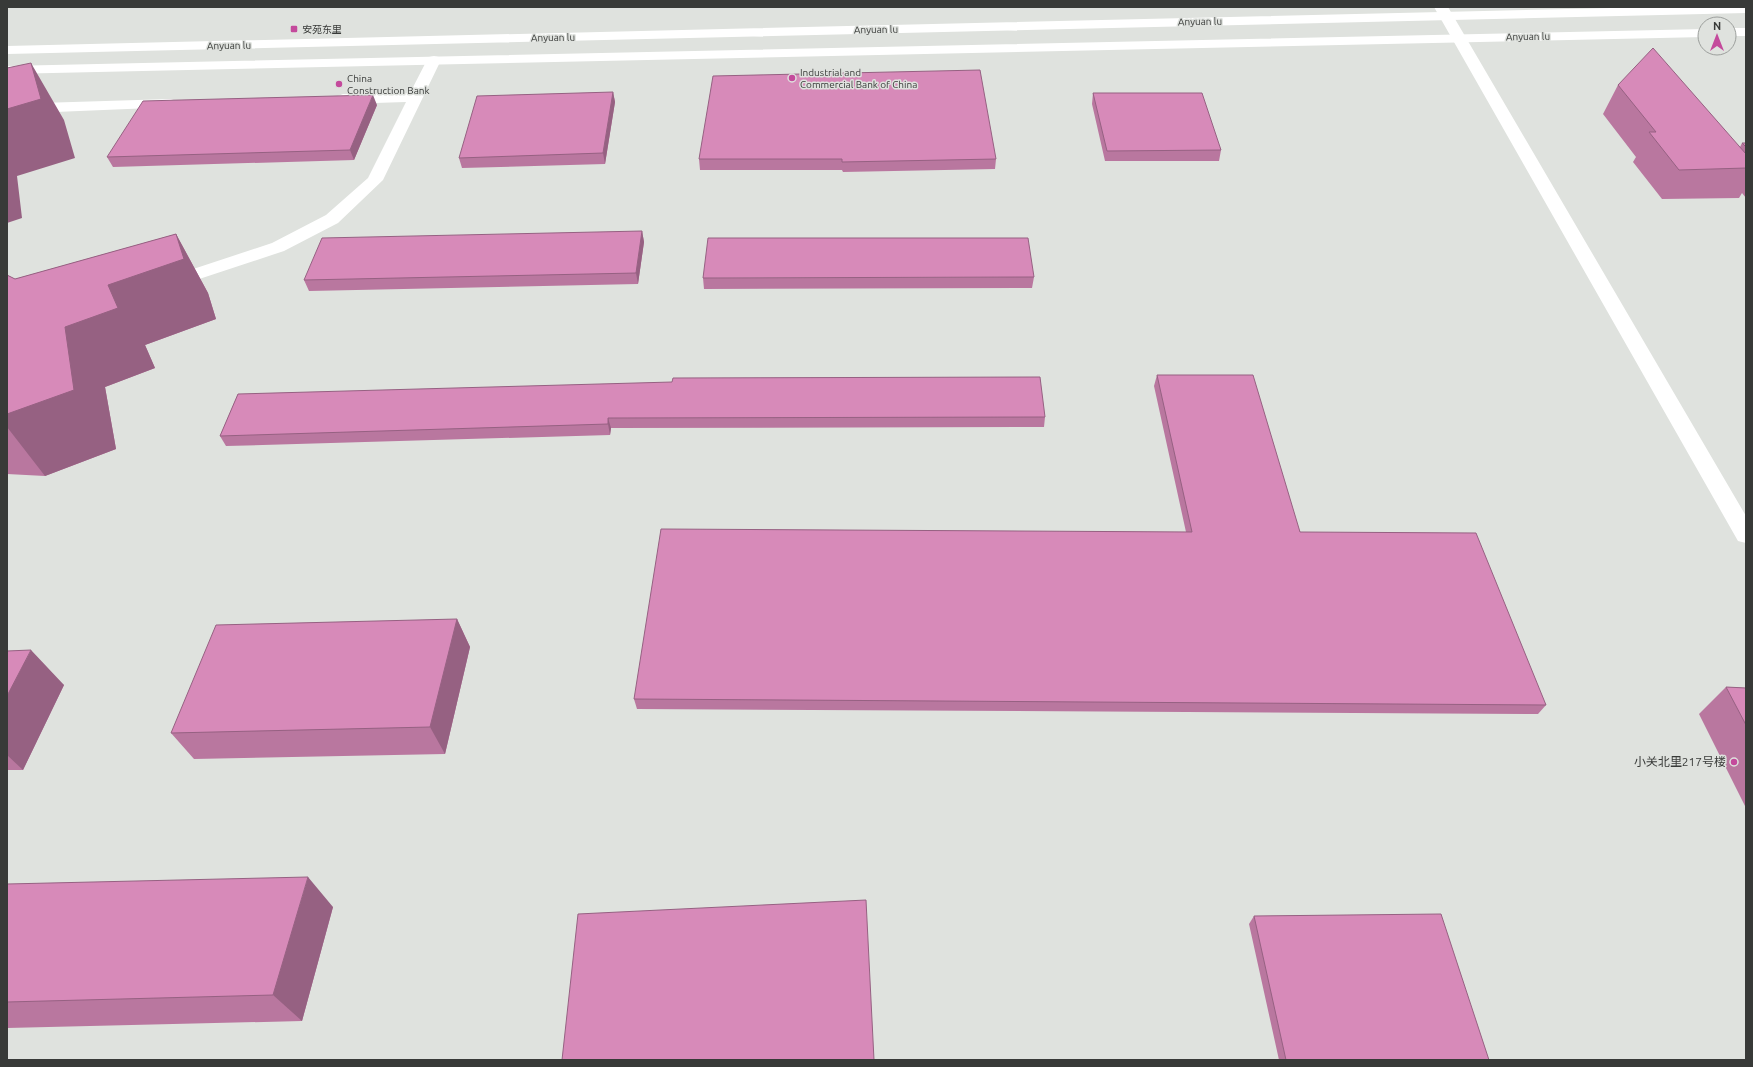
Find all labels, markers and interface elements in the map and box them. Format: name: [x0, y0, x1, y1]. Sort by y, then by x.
street label: Anyuan lu: [1178, 16, 1222, 27]
north arrow: [1697, 16, 1737, 56]
text: N: [1713, 20, 1721, 32]
marker: 安苑东里: [289, 24, 299, 34]
place label: 安苑东里: [302, 24, 342, 35]
street label: Anyuan lu: [854, 24, 898, 35]
street label: Anyuan lu: [1506, 31, 1550, 42]
street label: Anyuan lu: [531, 32, 575, 43]
street label: Anyuan lu: [207, 40, 251, 51]
place label: Industrial and Commercial Bank of China: [800, 67, 917, 90]
place label: China Construction Bank: [347, 73, 430, 96]
marker: Industrial and Commercial Bank of China: [787, 73, 797, 83]
marker: China Construction Bank: [334, 79, 344, 89]
place label: 小关北里217号楼: [1634, 755, 1726, 768]
marker: 小关北里217号楼: [1729, 757, 1739, 767]

